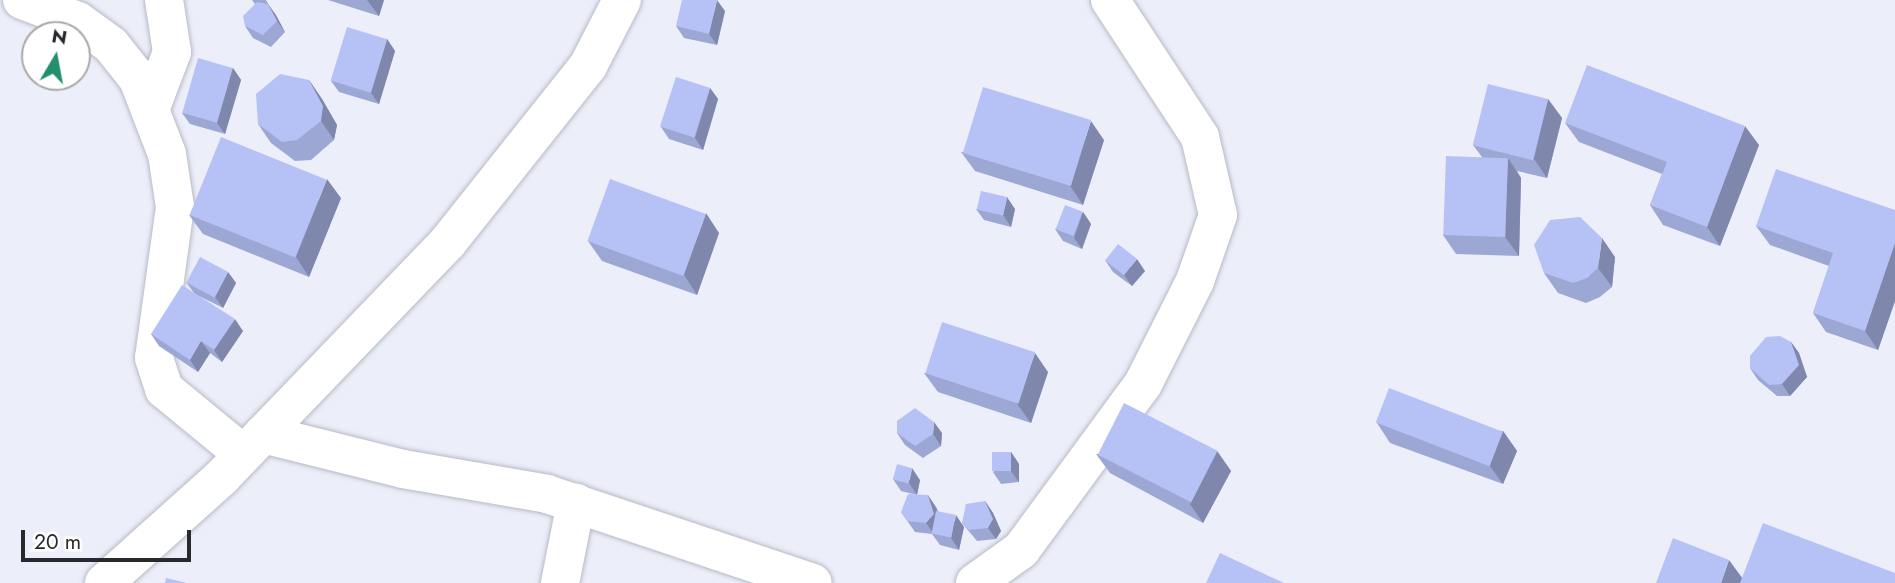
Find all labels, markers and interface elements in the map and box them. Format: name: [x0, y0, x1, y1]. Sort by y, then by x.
north arrow: [21, 21, 91, 91]
text: N: [50, 22, 69, 51]
scale bar: [24, 516, 194, 560]
text: 20 m: [34, 527, 81, 557]

